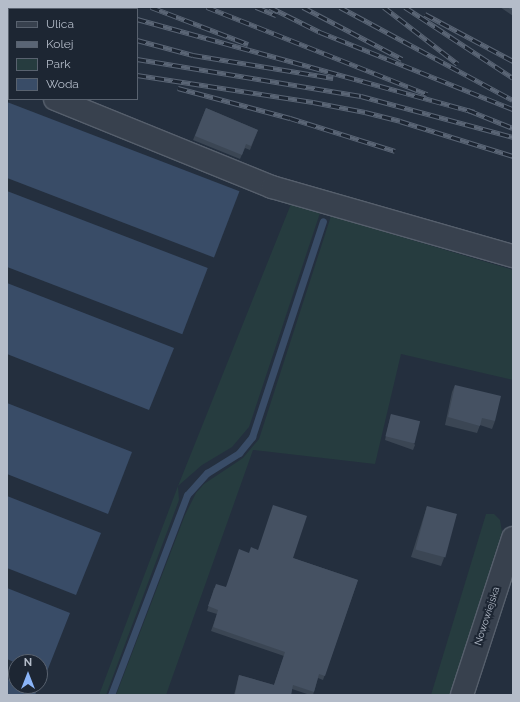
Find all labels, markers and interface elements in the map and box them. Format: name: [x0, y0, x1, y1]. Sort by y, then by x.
legend: [8, 8, 138, 100]
text: Ulica: [46, 17, 74, 31]
text: Kolej: [46, 37, 74, 51]
text: Park: [46, 57, 71, 71]
text: Woda: [46, 77, 79, 91]
street label: Nowowiejska: [472, 585, 502, 647]
north arrow: [8, 654, 48, 694]
text: N: [24, 656, 32, 669]

